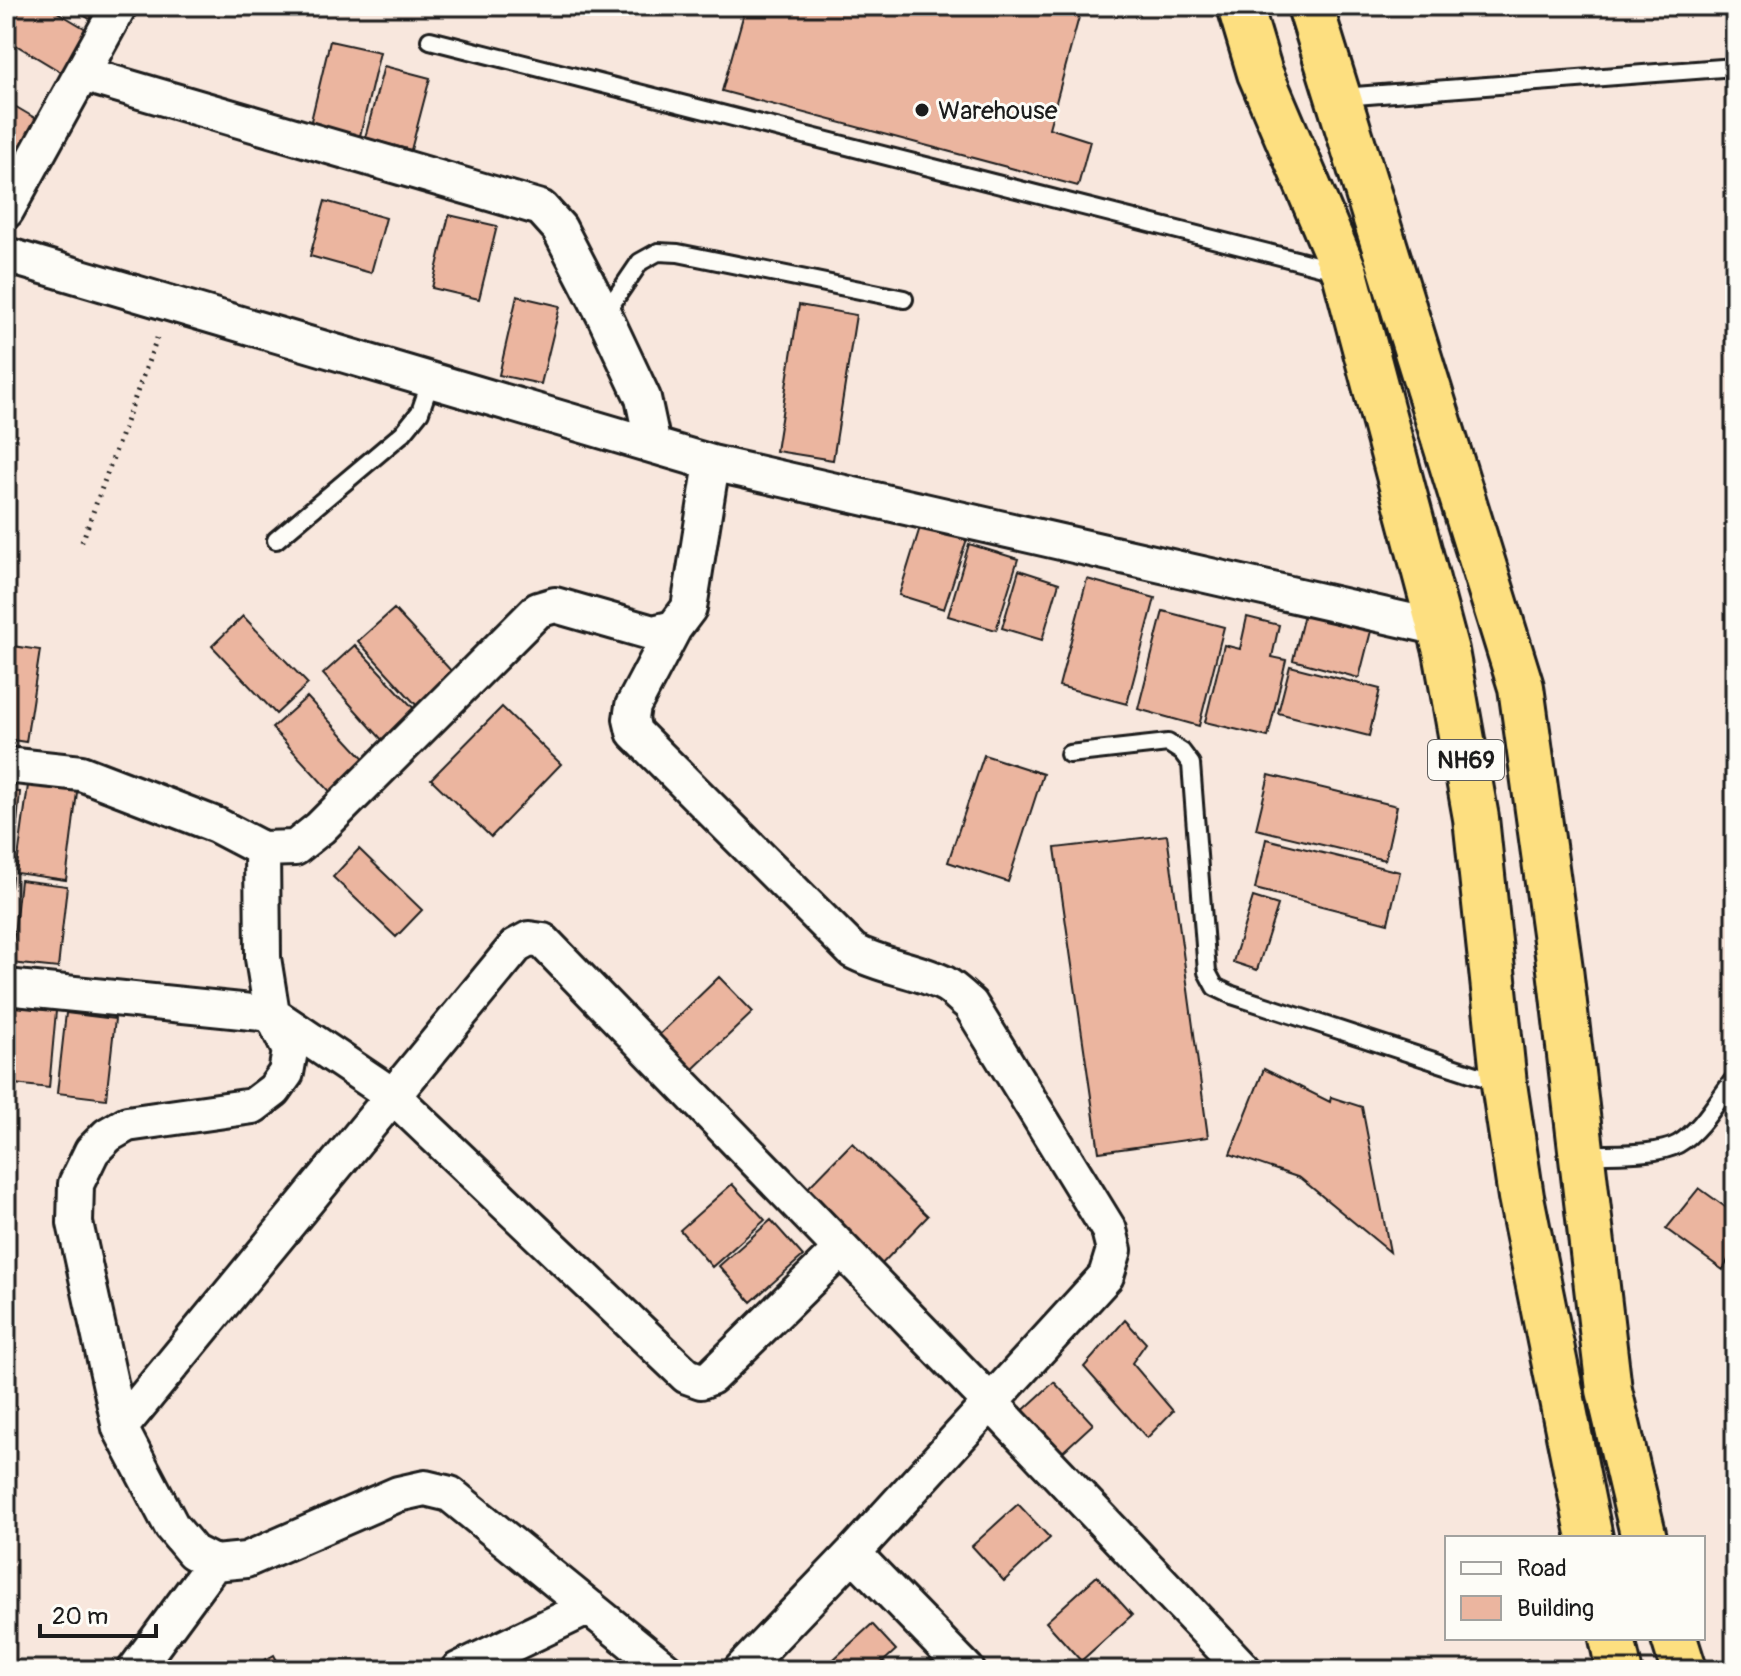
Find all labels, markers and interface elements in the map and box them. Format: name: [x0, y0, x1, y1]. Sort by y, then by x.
place label: Warehouse: [938, 95, 1058, 127]
marker: Warehouse: [913, 101, 931, 119]
road number: NH69: [1428, 740, 1504, 780]
legend: [1445, 1536, 1705, 1640]
text: Road: [1517, 1554, 1567, 1583]
scale bar: [40, 1588, 156, 1638]
text: Building: [1517, 1594, 1594, 1623]
text: 20 m: [52, 1602, 108, 1631]

